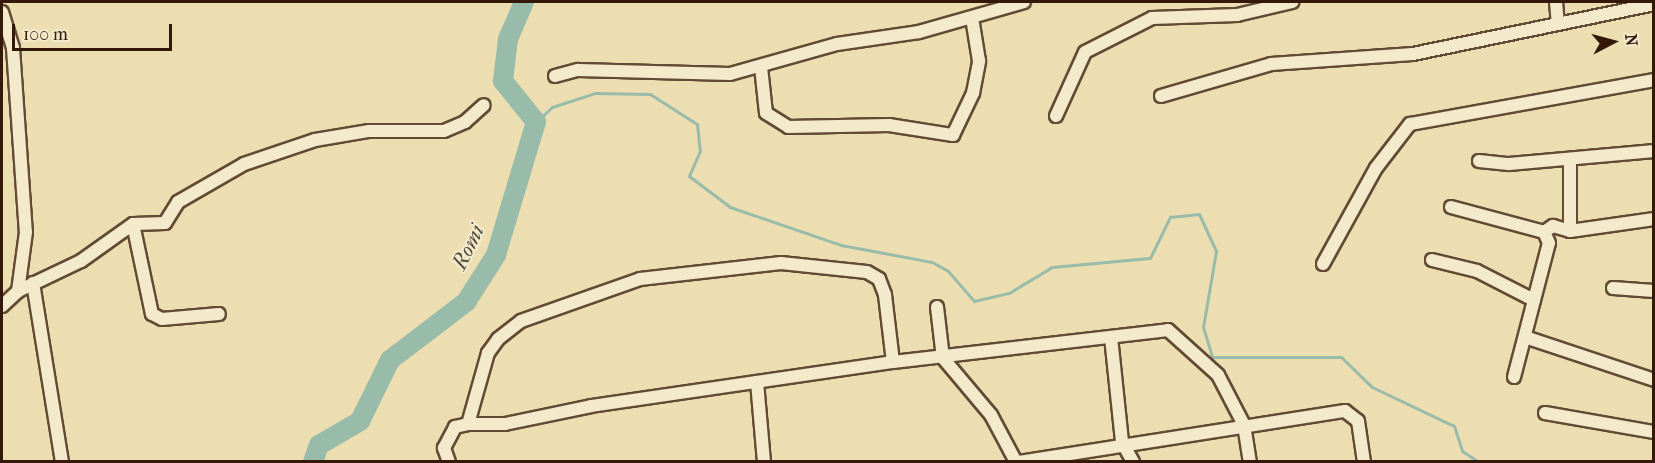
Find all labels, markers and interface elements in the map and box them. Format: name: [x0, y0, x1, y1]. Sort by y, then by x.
scale bar: [15, 12, 176, 50]
north arrow: [1583, 12, 1643, 72]
text: 100 m: [23, 24, 68, 45]
text: N: [1621, 33, 1641, 47]
water label: Romi: [446, 220, 490, 274]

